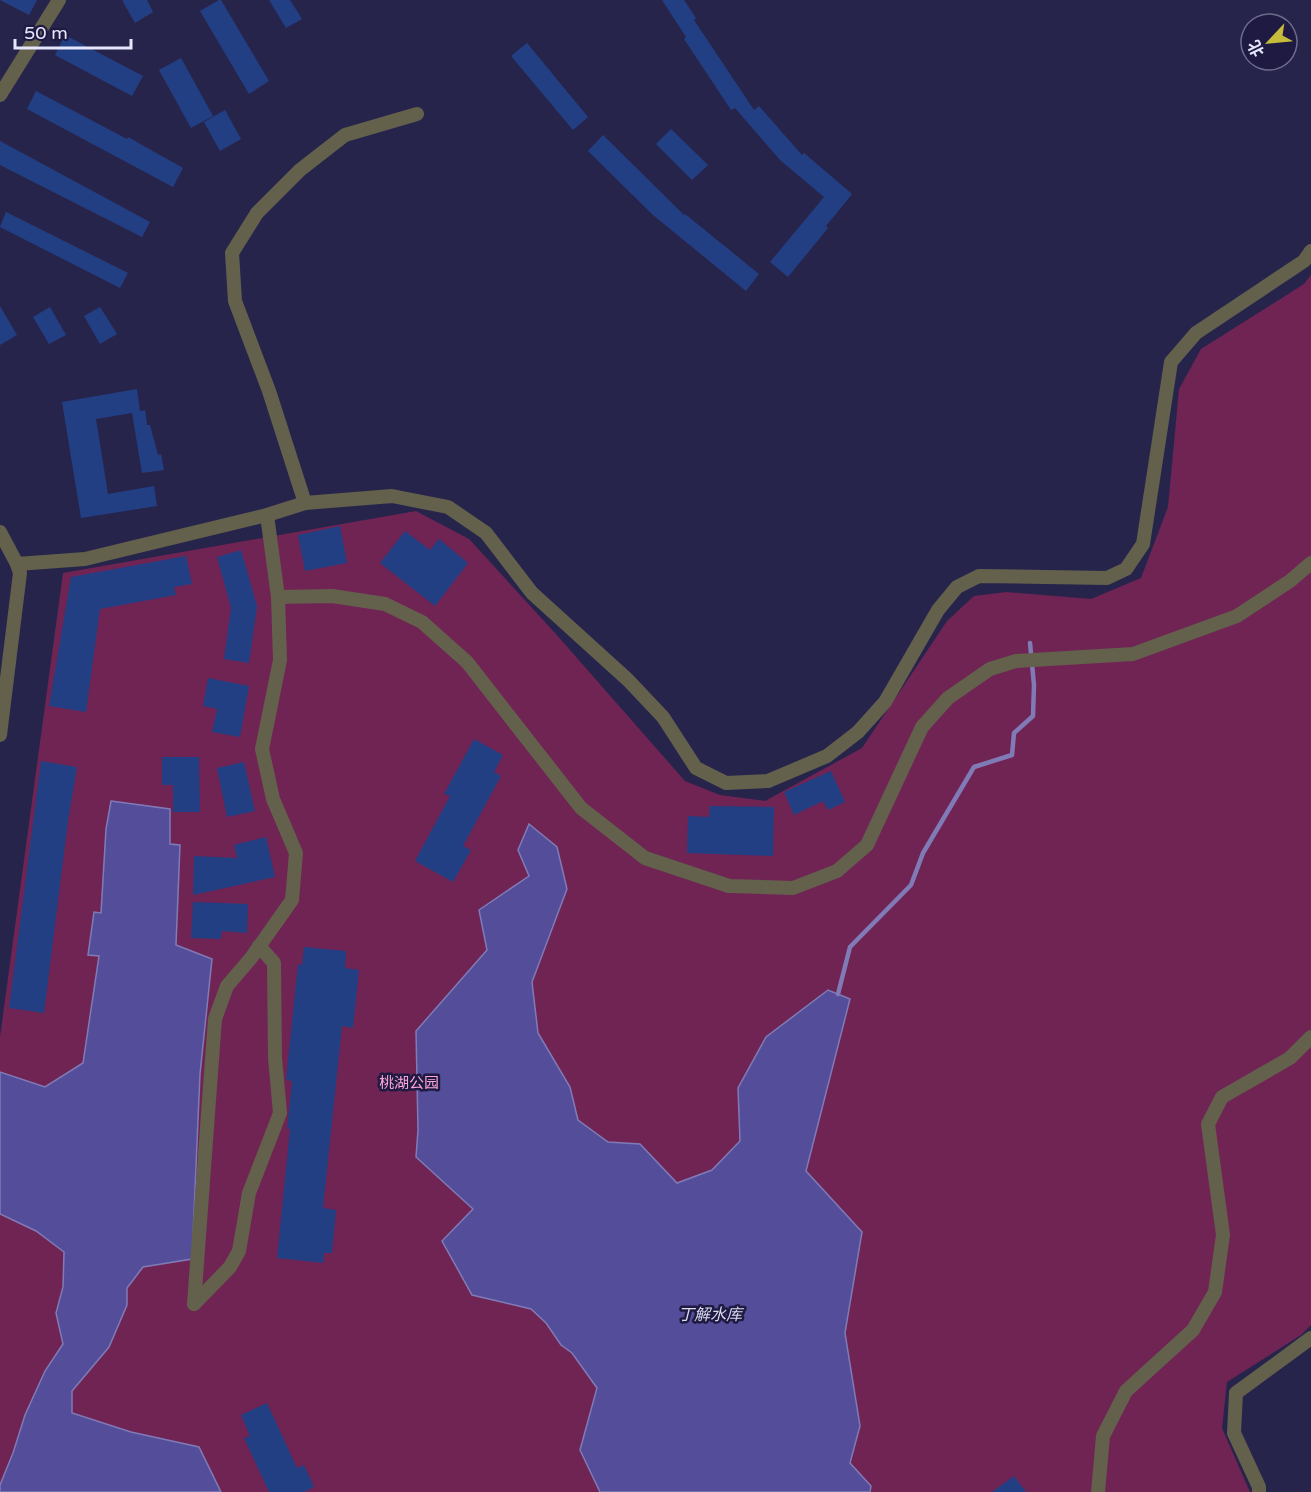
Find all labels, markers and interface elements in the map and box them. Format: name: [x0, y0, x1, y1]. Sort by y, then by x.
scale bar: [15, 12, 130, 50]
north arrow: [1239, 12, 1299, 72]
text: 50 m: [24, 22, 68, 44]
text: 北: [1244, 37, 1269, 60]
park label: 桃湖公园: [379, 1074, 439, 1092]
water label: 丁解水库: [678, 1305, 745, 1325]

